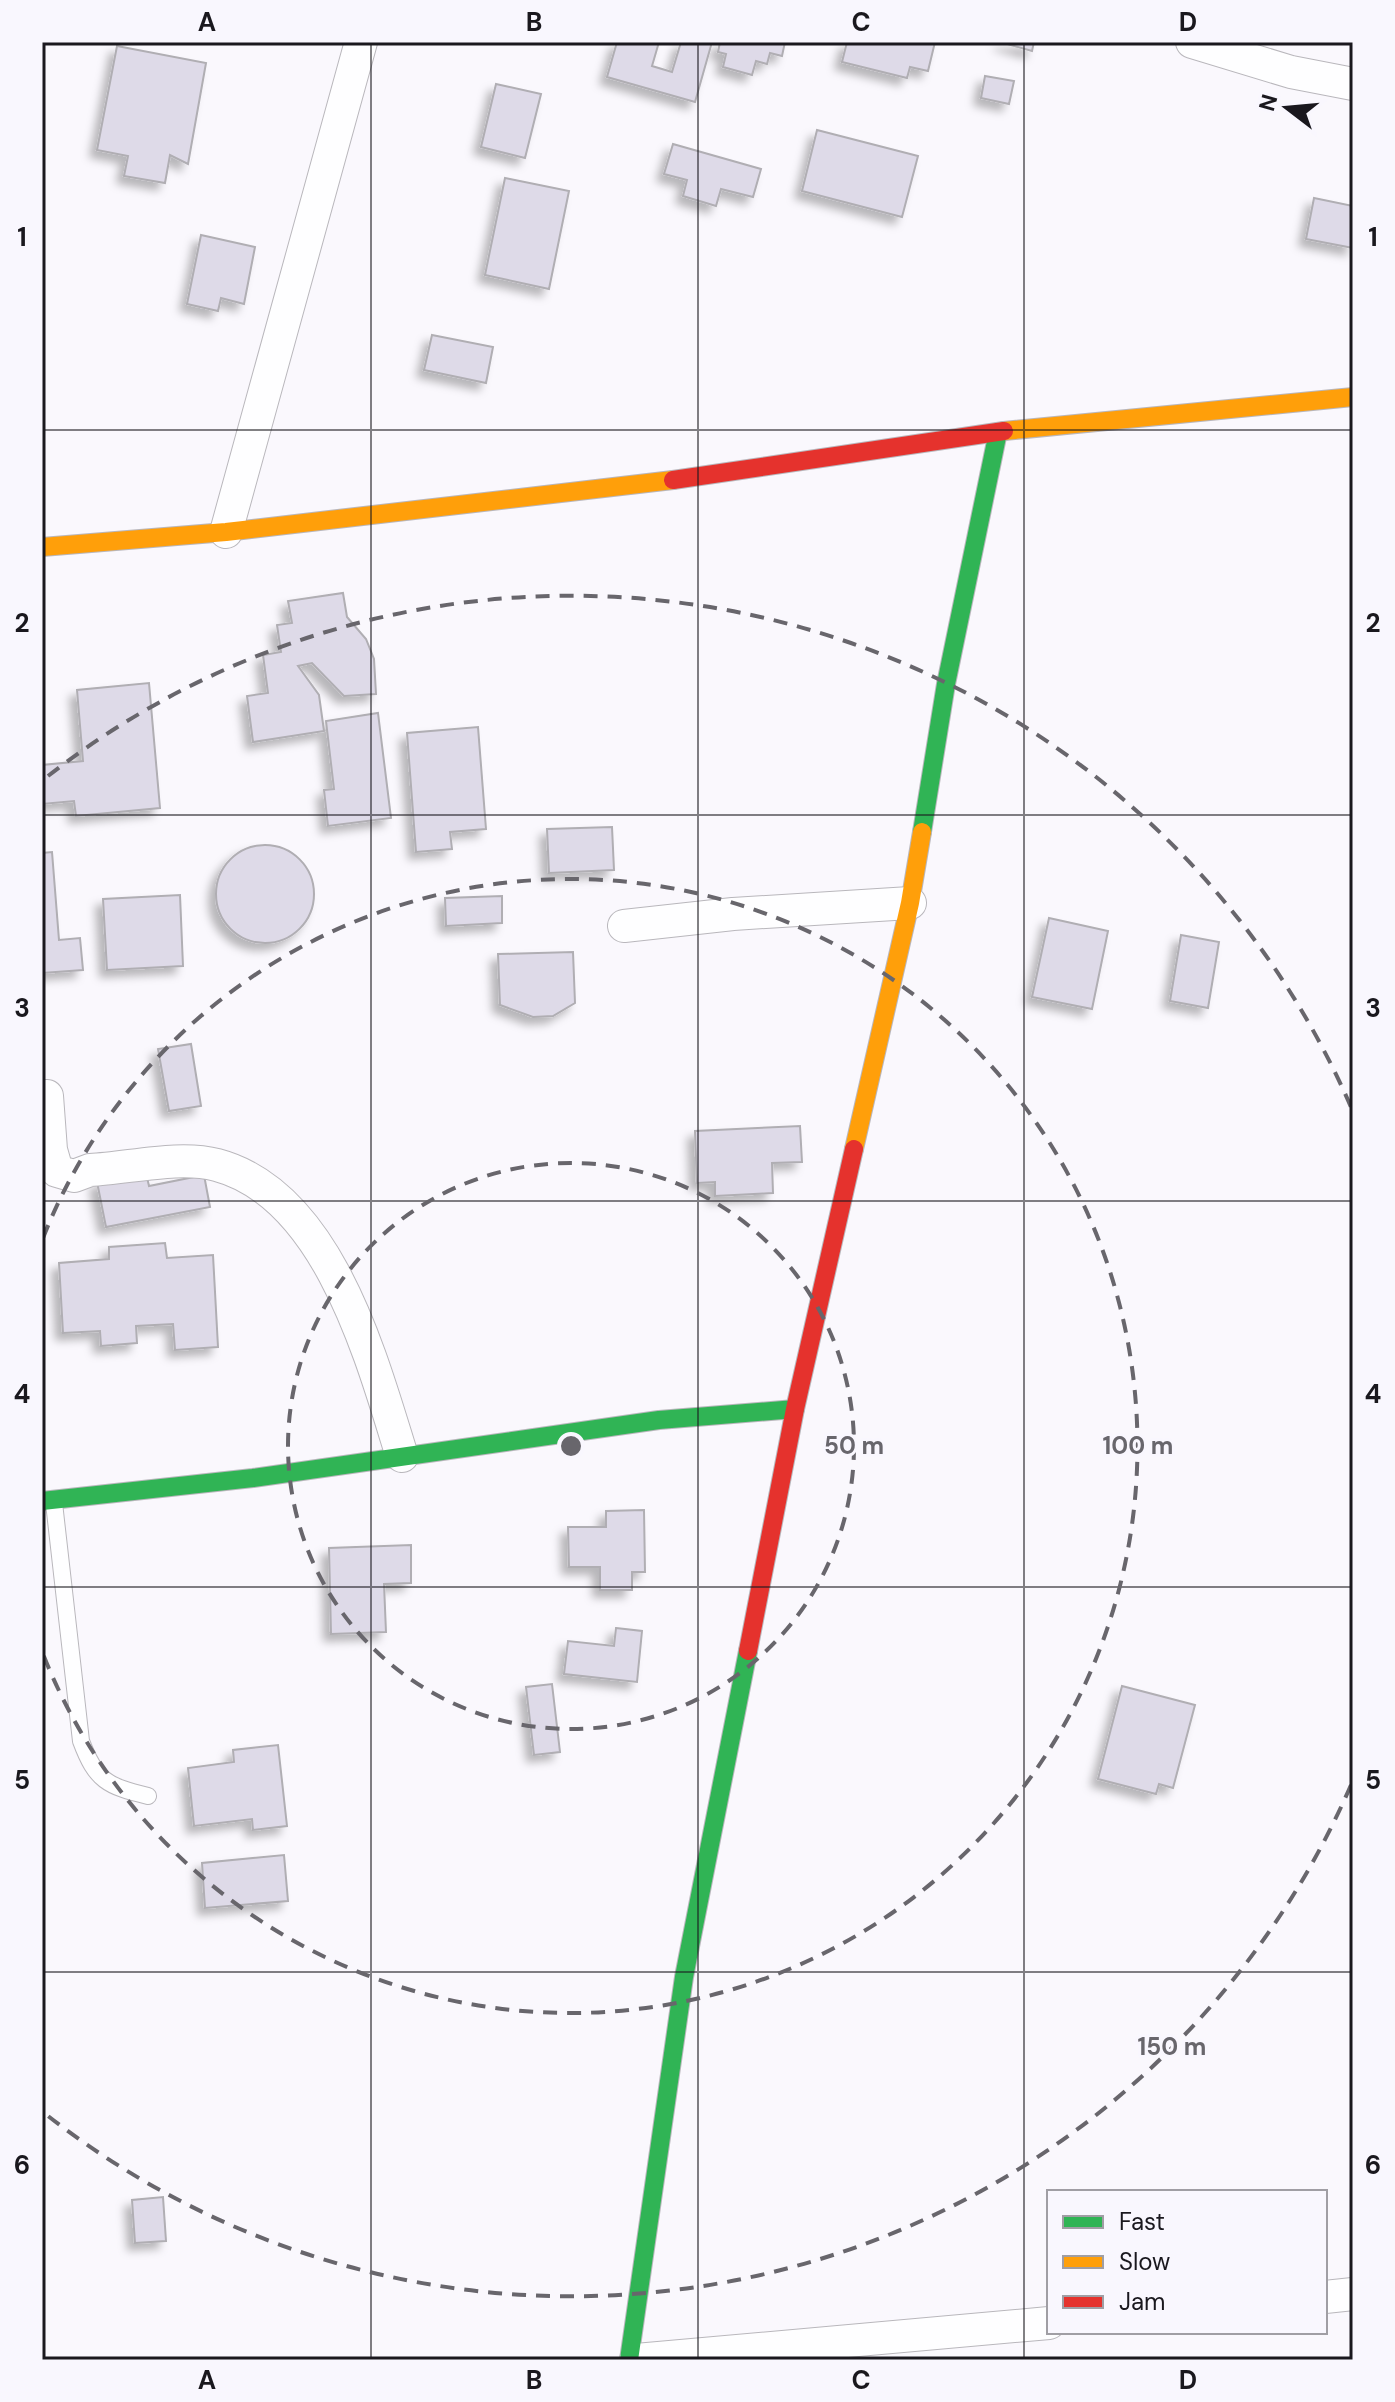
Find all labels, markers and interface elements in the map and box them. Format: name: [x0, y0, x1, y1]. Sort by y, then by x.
text: A: [198, 5, 216, 39]
text: B: [526, 5, 542, 39]
text: C: [851, 5, 871, 39]
text: D: [1179, 5, 1197, 39]
north arrow: [1247, 68, 1327, 148]
text: N: [1252, 91, 1284, 114]
text: 1: [17, 220, 27, 254]
text: 1: [1368, 220, 1378, 254]
text: 2: [14, 606, 30, 640]
text: 2: [1365, 606, 1381, 640]
text: 3: [14, 991, 30, 1025]
text: 3: [1365, 991, 1381, 1025]
text: 4: [14, 1377, 30, 1411]
text: 4: [1365, 1377, 1381, 1411]
text: 50 m: [824, 1430, 884, 1461]
text: 100 m: [1103, 1430, 1173, 1461]
centre of rings: [557, 1432, 585, 1460]
text: 5: [14, 1763, 30, 1797]
text: 5: [1365, 1763, 1381, 1797]
text: 150 m: [1138, 2031, 1206, 2062]
text: 6: [14, 2148, 30, 2182]
text: 6: [1365, 2148, 1381, 2182]
legend: [1047, 2190, 1327, 2334]
text: Fast: [1119, 2206, 1165, 2237]
text: Slow: [1119, 2246, 1170, 2277]
text: Jam: [1119, 2286, 1165, 2317]
text: A: [198, 2363, 216, 2397]
text: B: [526, 2363, 542, 2397]
text: C: [851, 2363, 871, 2397]
text: D: [1179, 2363, 1197, 2397]

